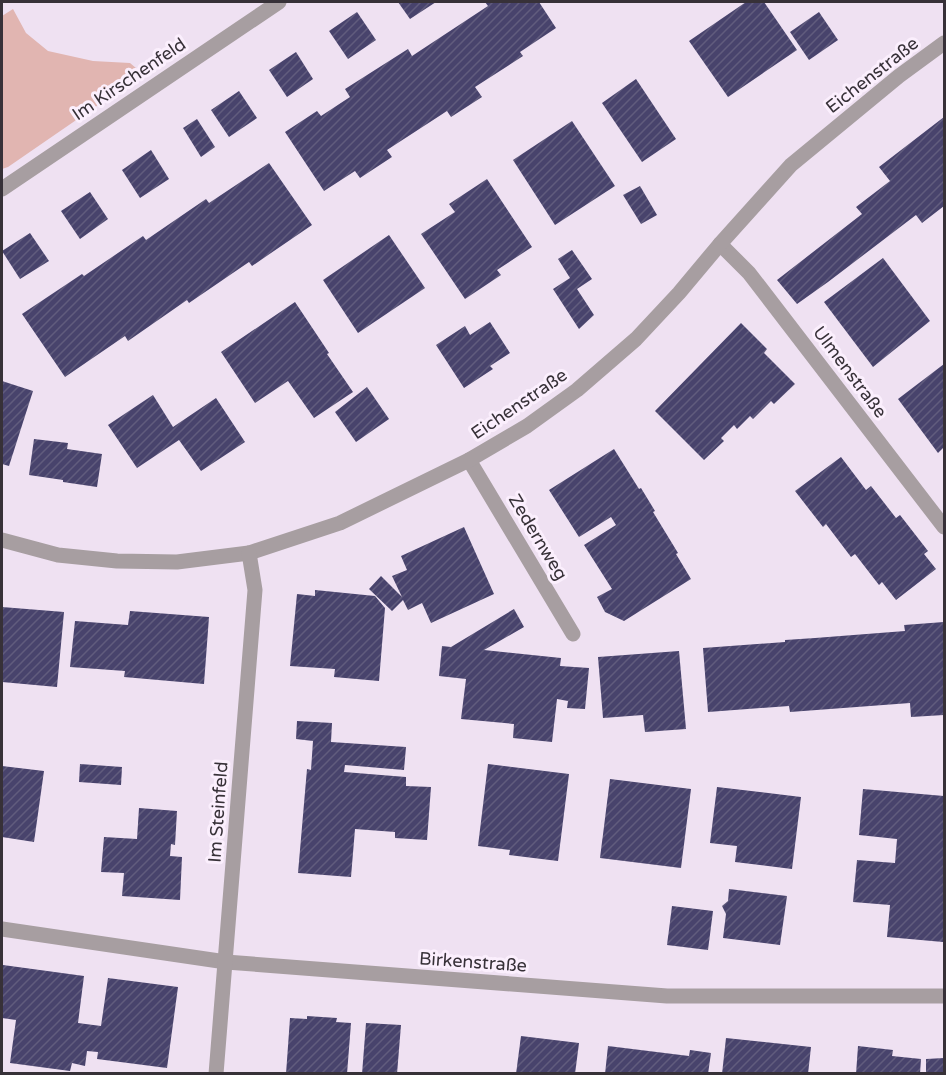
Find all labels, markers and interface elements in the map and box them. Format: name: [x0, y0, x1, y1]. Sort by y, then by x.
street label: Eichenstraße: [821, 32, 923, 118]
street label: Im Kirschenfeld: [68, 33, 190, 125]
street label: Ulmenstraße: [808, 322, 892, 422]
street label: Eichenstraße: [467, 364, 571, 444]
street label: Zedernweg: [504, 490, 572, 584]
street label: Im Steinfeld: [203, 761, 233, 863]
street label: Birkenstraße: [418, 947, 528, 977]

